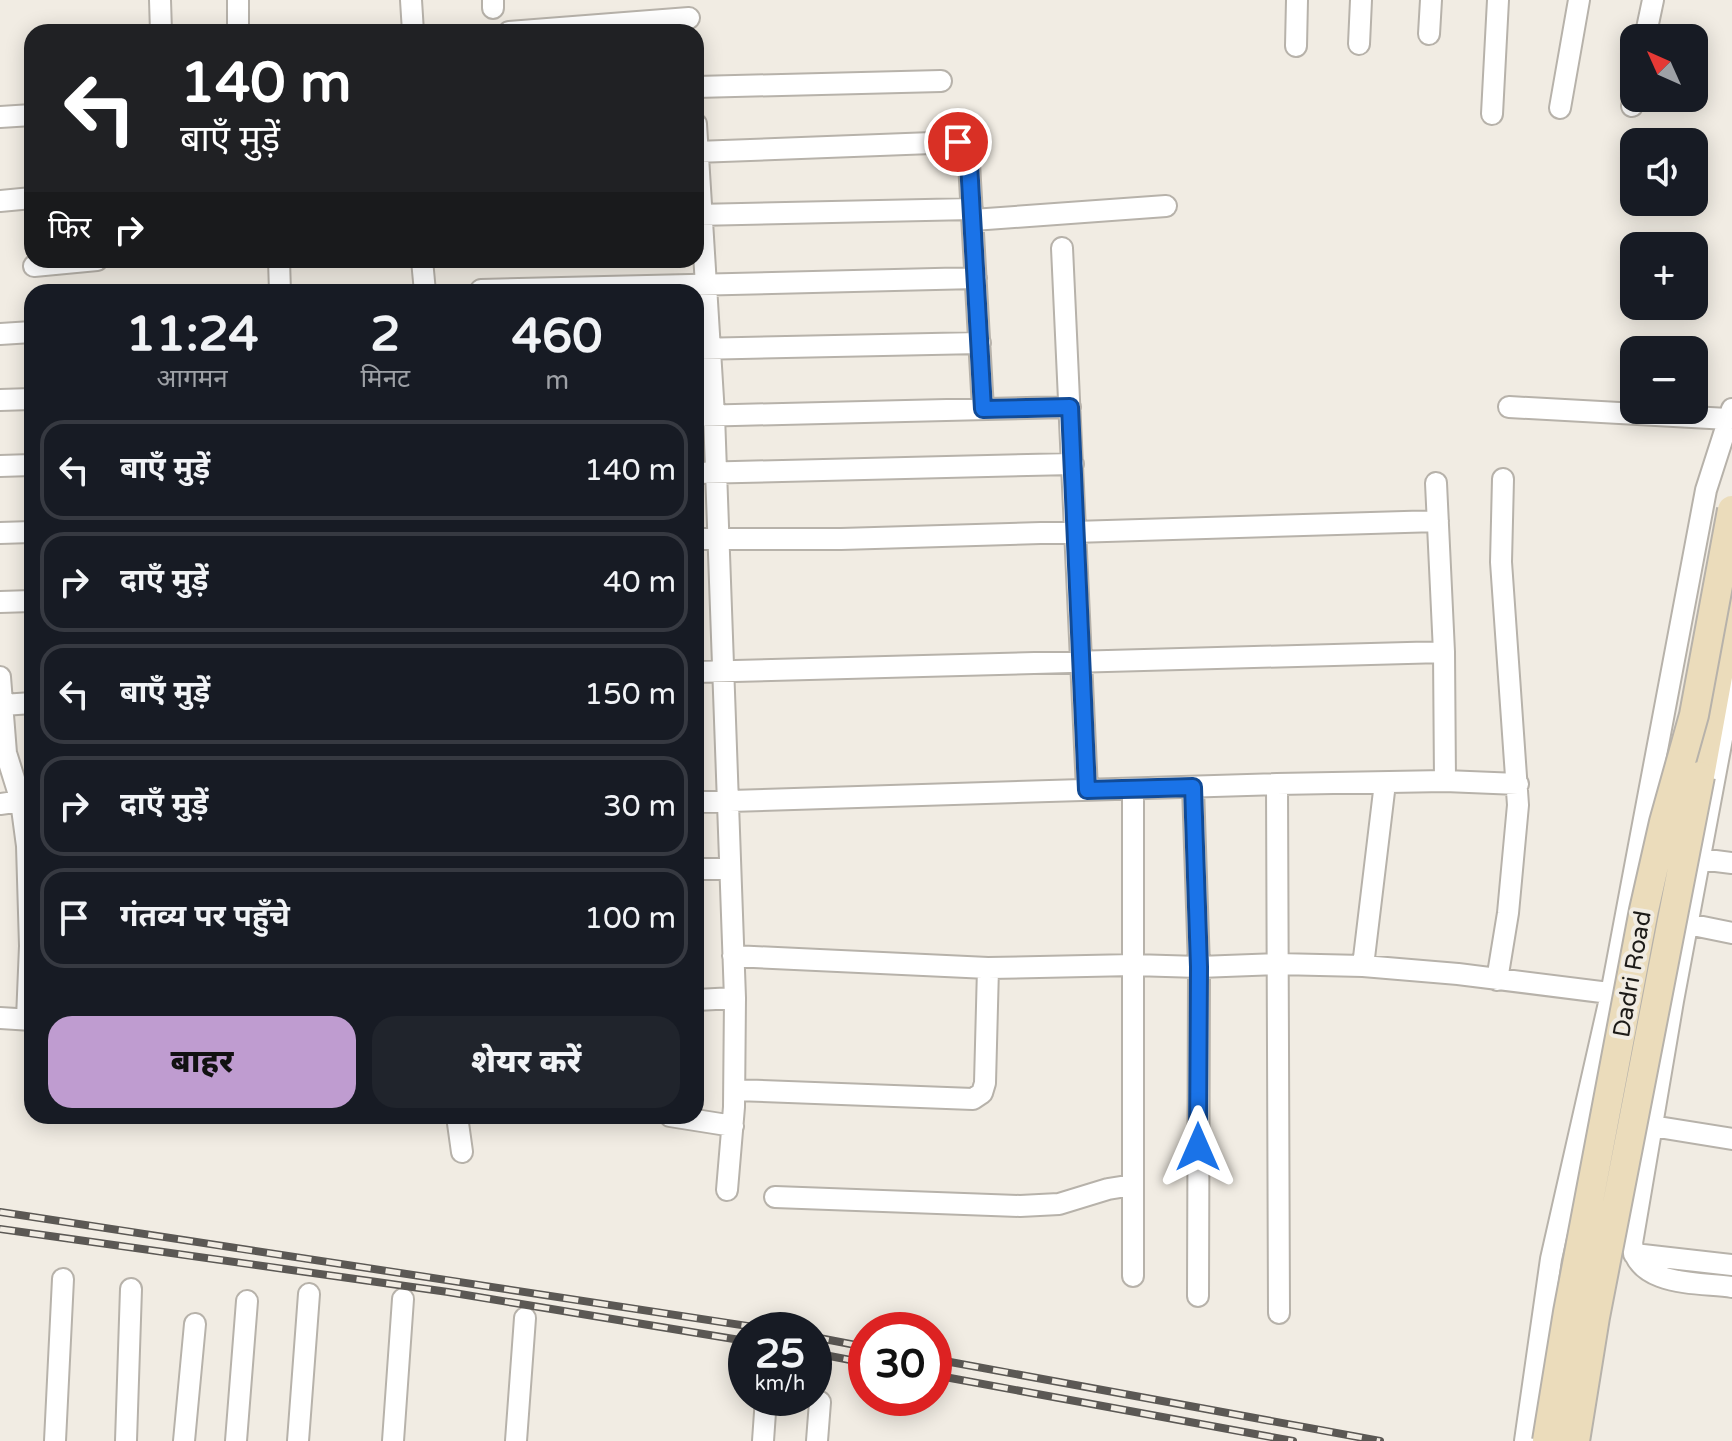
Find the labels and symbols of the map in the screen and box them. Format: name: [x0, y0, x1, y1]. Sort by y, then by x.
north arrow: [1620, 24, 1708, 112]
pin: [924, 108, 992, 176]
street label: Dadri Road: [1607, 908, 1658, 1040]
position arrow: [1156, 1105, 1240, 1189]
speed limit sign: 30: [848, 1312, 952, 1416]

